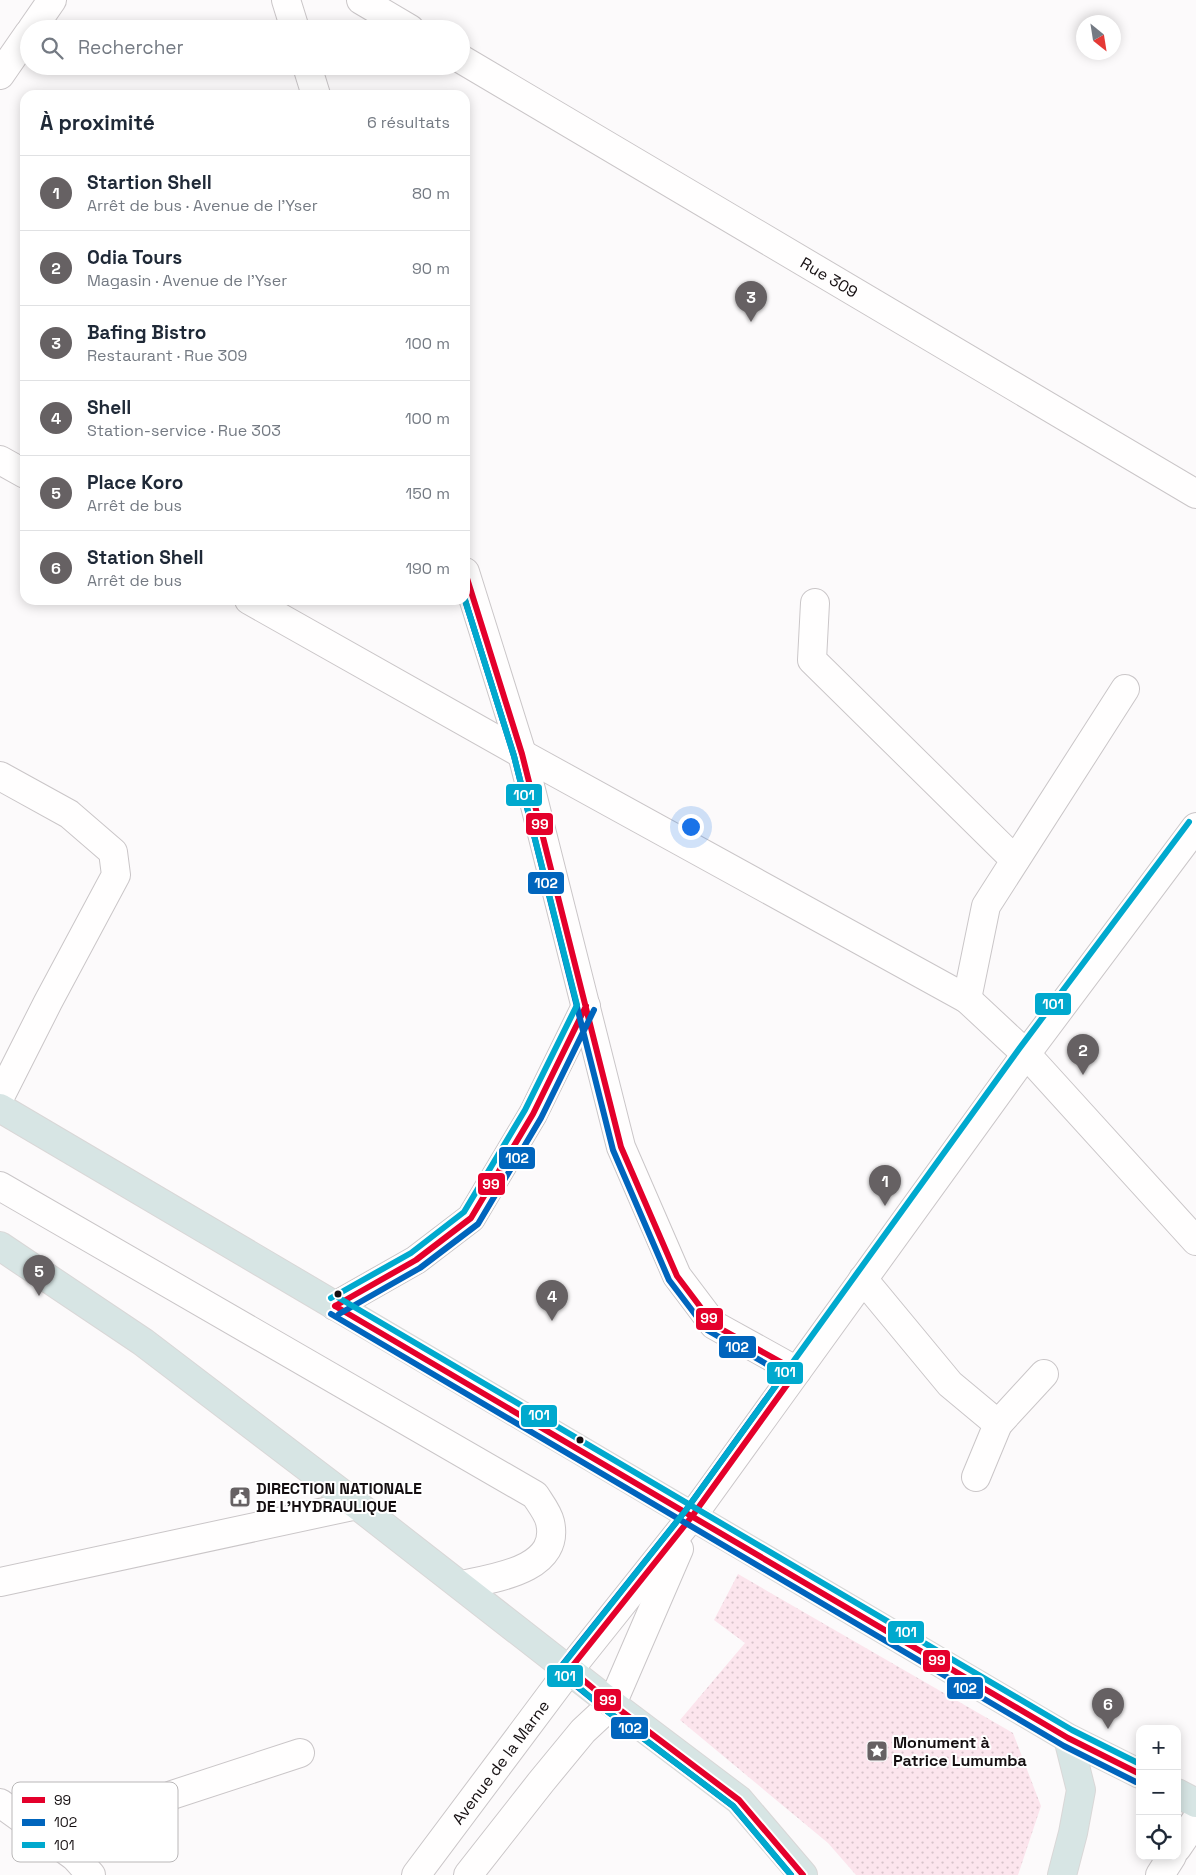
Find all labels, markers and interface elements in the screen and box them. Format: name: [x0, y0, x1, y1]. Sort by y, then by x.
north arrow: [1076, 15, 1121, 60]
search box: [20, 20, 470, 75]
icon: search: [38, 34, 66, 62]
text: Rechercher: [78, 35, 184, 60]
text: À proximité: [40, 109, 155, 136]
text: 6 résultats: [367, 112, 450, 133]
text: Startion Shell: [87, 170, 212, 195]
text: 1: [52, 183, 60, 204]
text: 80 m: [412, 183, 450, 204]
text: Arrêt de bus · Avenue de l'Yser: [87, 195, 318, 216]
text: Odia Tours: [87, 245, 182, 270]
street label: Rue 309: [797, 252, 862, 303]
text: 2: [51, 258, 61, 279]
text: 90 m: [412, 258, 450, 279]
text: Magasin · Avenue de l'Yser: [87, 270, 287, 291]
pin: 3: [735, 281, 767, 322]
text: Bafing Bistro: [87, 320, 206, 345]
text: 3: [51, 333, 61, 354]
text: 100 m: [405, 333, 450, 354]
text: Restaurant · Rue 309: [87, 345, 247, 366]
text: Shell: [87, 395, 131, 420]
text: 4: [51, 408, 61, 429]
text: 100 m: [405, 408, 450, 429]
text: Station-service · Rue 303: [87, 420, 281, 441]
text: Place Koro: [87, 470, 183, 495]
text: 5: [51, 483, 61, 504]
text: 150 m: [406, 483, 450, 504]
text: Arrêt de bus: [87, 495, 182, 516]
text: Station Shell: [87, 545, 204, 570]
text: 6: [51, 558, 61, 579]
text: 190 m: [405, 558, 450, 579]
text: Arrêt de bus: [87, 570, 182, 591]
line badge: 101: [505, 783, 543, 807]
text: 101: [513, 786, 535, 804]
line badge: 99: [525, 812, 554, 836]
your location: [678, 814, 704, 840]
text: 99: [531, 815, 549, 833]
line badge: 102: [527, 871, 565, 895]
text: 102: [534, 874, 558, 892]
line badge: 101: [1034, 992, 1072, 1016]
text: 101: [1042, 995, 1064, 1013]
pin: 2: [1067, 1034, 1099, 1075]
line badge: 102: [498, 1146, 536, 1170]
text: 102: [505, 1149, 529, 1167]
pin: 1: [869, 1165, 901, 1206]
line badge: 99: [477, 1172, 506, 1196]
text: 99: [482, 1175, 500, 1193]
pin: 5: [23, 1255, 55, 1296]
pin: 4: [536, 1280, 568, 1321]
unlabelled marker: [333, 1289, 343, 1299]
line badge: 99: [695, 1307, 724, 1331]
text: 99: [700, 1309, 718, 1327]
line badge: 102: [718, 1335, 757, 1359]
text: 102: [725, 1338, 749, 1356]
line badge: 101: [766, 1361, 804, 1385]
text: 101: [774, 1363, 796, 1381]
line badge: 101: [520, 1404, 558, 1428]
text: 101: [528, 1406, 550, 1424]
unlabelled marker: [575, 1435, 585, 1445]
place label: DIRECTION NATIONALE DE L'HYDRAULIQUE: [256, 1478, 422, 1517]
public building icon: DIRECTION NATIONALE DE L'HYDRAULIQUE: [228, 1485, 252, 1509]
line badge: 101: [887, 1620, 925, 1644]
text: 101: [895, 1623, 917, 1641]
line badge: 99: [922, 1649, 951, 1673]
text: 99: [928, 1651, 946, 1669]
line badge: 101: [546, 1664, 584, 1688]
text: 101: [554, 1667, 576, 1685]
line badge: 102: [946, 1676, 984, 1700]
text: 102: [953, 1679, 977, 1697]
line badge: 99: [593, 1688, 622, 1712]
pin: 6: [1092, 1688, 1124, 1729]
text: 99: [599, 1691, 617, 1709]
street label: Avenue de la Marne: [447, 1696, 554, 1829]
line badge: 102: [610, 1716, 649, 1740]
text: 102: [618, 1719, 642, 1737]
map controls: [1136, 1725, 1181, 1860]
button: +: [1136, 1725, 1181, 1770]
place label: Monument à Patrice Lumumba: [893, 1732, 1027, 1771]
place icon: Monument à Patrice Lumumba: [865, 1739, 889, 1763]
button: −: [1136, 1770, 1181, 1815]
legend: [12, 1782, 178, 1862]
text: 99: [54, 1791, 71, 1809]
text: 102: [54, 1813, 77, 1831]
button: locate: [1136, 1815, 1181, 1860]
text: 101: [54, 1836, 75, 1854]

